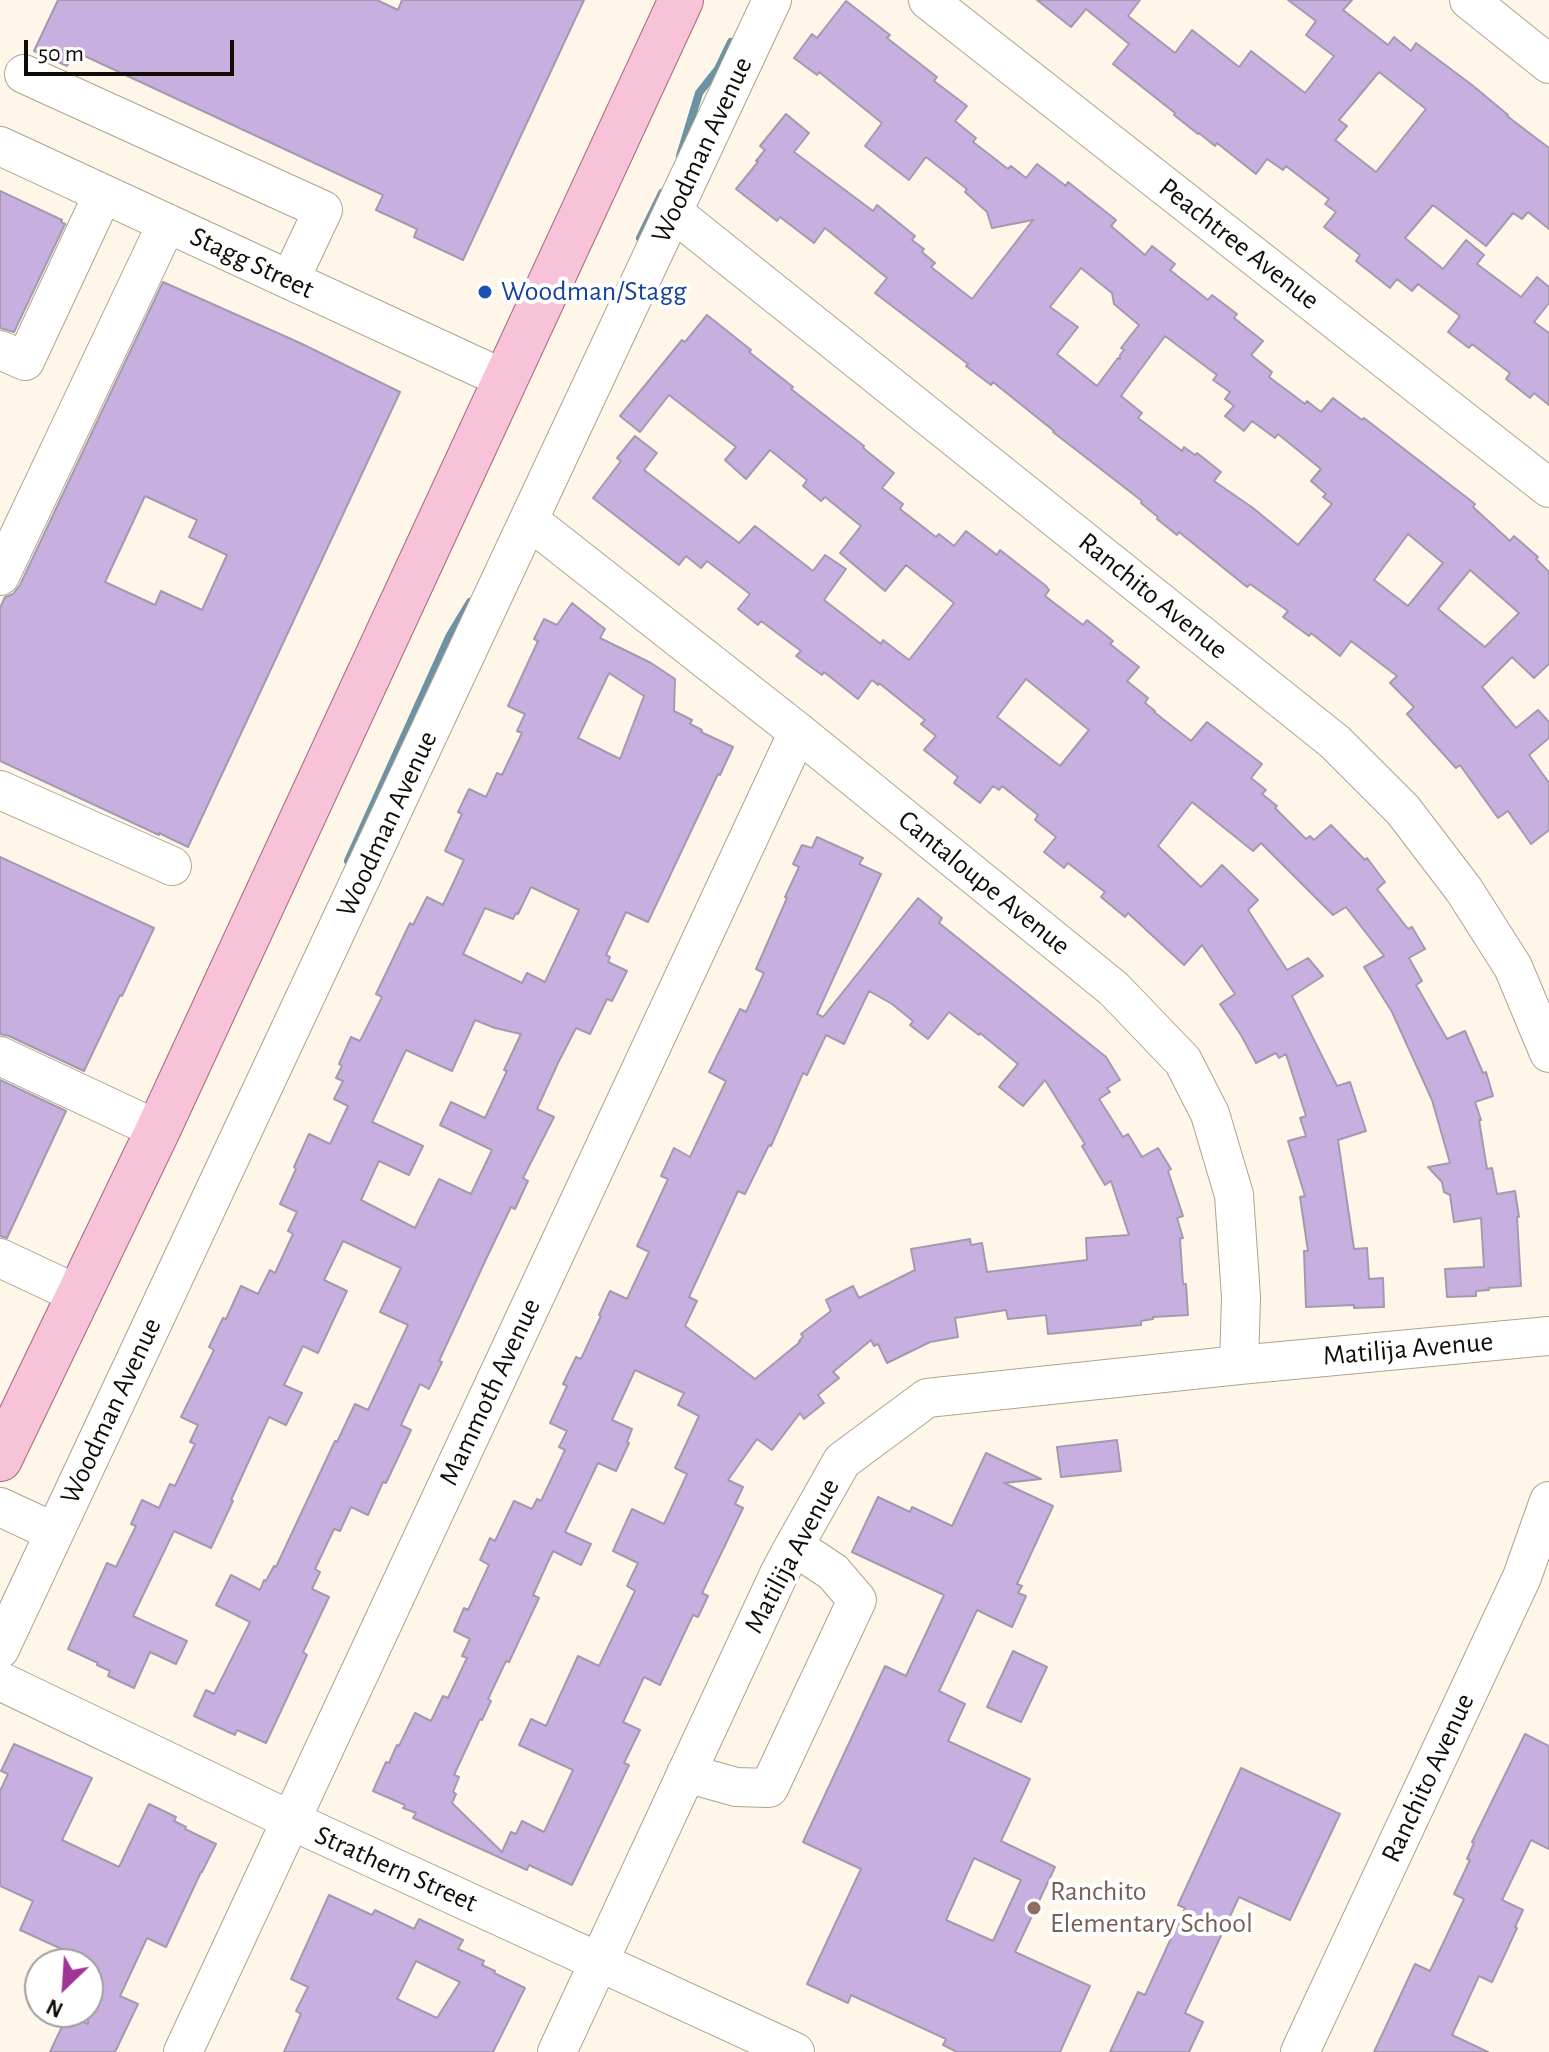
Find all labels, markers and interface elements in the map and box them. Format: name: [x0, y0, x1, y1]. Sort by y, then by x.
scale bar: [28, 24, 238, 74]
text: 50 m: [38, 42, 84, 66]
street label: Woodman Avenue: [644, 52, 760, 248]
street label: Peachtree Avenue: [1152, 171, 1326, 317]
street label: Stagg Street: [185, 220, 319, 306]
place label: Woodman/Stagg: [501, 275, 687, 309]
marker: Woodman/Stagg: [476, 283, 494, 301]
street label: Ranchito Avenue: [1071, 525, 1235, 667]
street label: Woodman Avenue: [329, 726, 445, 922]
street label: Cantaloupe Avenue: [891, 803, 1077, 963]
street label: Mammoth Avenue: [432, 1293, 548, 1491]
street label: Woodman Avenue: [53, 1313, 169, 1509]
street label: Matilija Avenue: [1321, 1325, 1495, 1373]
street label: Matilija Avenue: [737, 1473, 847, 1639]
street label: Ranchito Avenue: [1374, 1688, 1482, 1868]
street label: Strathern Street: [310, 1818, 482, 1920]
place label: Ranchito Elementary School: [1050, 1875, 1253, 1941]
marker: Ranchito Elementary School: [1025, 1899, 1043, 1917]
north arrow: [24, 1948, 104, 2028]
text: N: [43, 1995, 66, 2021]

